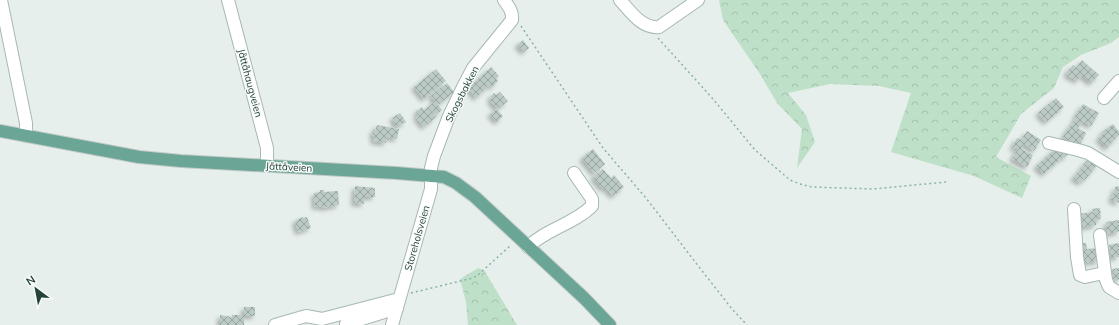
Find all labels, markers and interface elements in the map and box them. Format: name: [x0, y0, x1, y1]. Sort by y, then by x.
street label: Jåttåhaugveien: [235, 47, 265, 119]
street label: Skogsbakken: [442, 64, 482, 124]
street label: Jåttåveien: [265, 159, 313, 175]
street label: Storeholsveien: [401, 204, 433, 272]
north arrow: [16, 269, 56, 309]
text: N: [23, 272, 38, 289]

